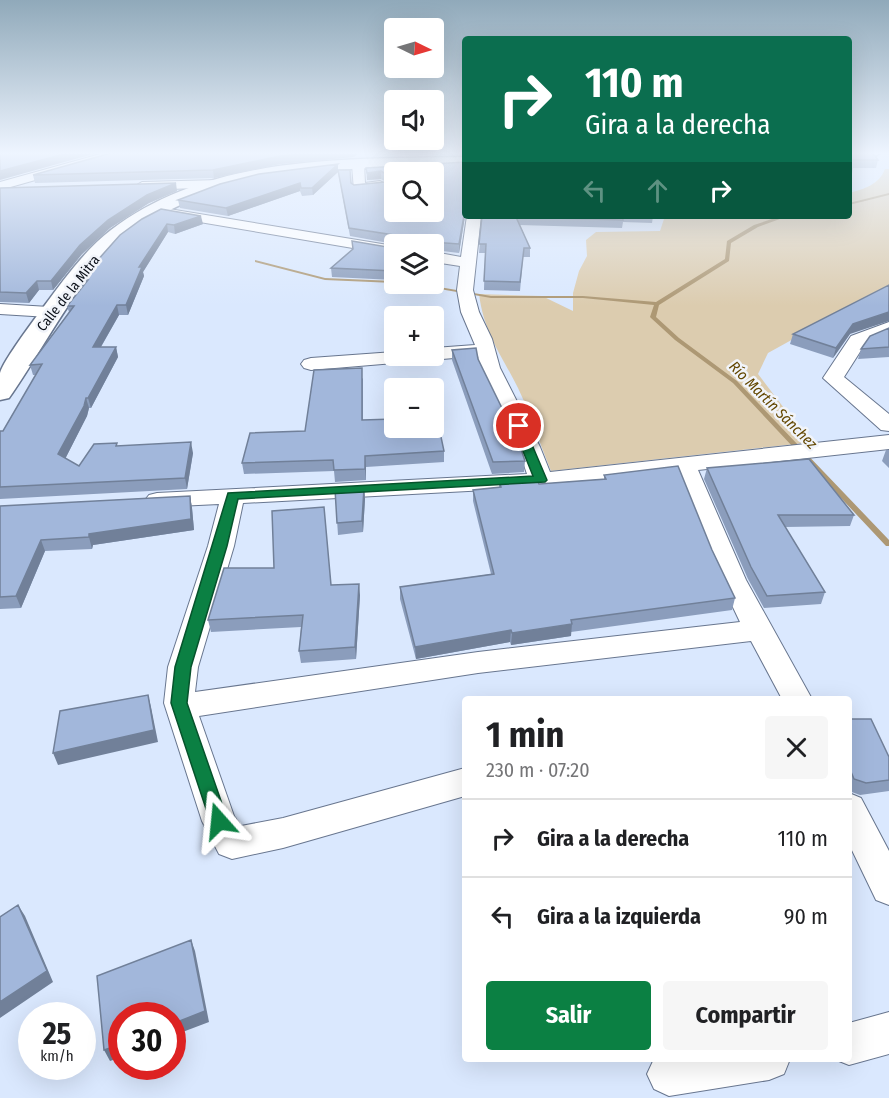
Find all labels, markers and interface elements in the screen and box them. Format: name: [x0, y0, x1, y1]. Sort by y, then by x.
north arrow: [384, 18, 444, 78]
map controls: [384, 18, 444, 438]
text: 110 m: [585, 58, 684, 108]
icon: right: [486, 60, 564, 138]
button: sound: [384, 90, 444, 150]
text: Gira a la derecha: [585, 109, 770, 141]
button: search: [384, 162, 444, 222]
icon: left: [578, 174, 611, 207]
icon: ahead: [641, 174, 674, 207]
icon: right: [704, 174, 737, 207]
button: layers: [384, 234, 444, 294]
street label: Calle de la Mitra: [33, 252, 104, 335]
button: +: [384, 306, 444, 366]
water label: Río Martín Sánchez: [725, 357, 821, 453]
button: −: [384, 378, 444, 438]
pin: [493, 400, 544, 451]
icon: arrive: [502, 409, 535, 442]
text: 1 min: [486, 713, 564, 757]
button: close: [765, 716, 828, 779]
text: 230 m · 07:20: [486, 758, 590, 782]
position arrow: [187, 789, 251, 853]
icon: right: [486, 822, 519, 855]
text: Gira a la derecha: [537, 825, 689, 852]
text: 110 m: [778, 825, 828, 852]
icon: left: [486, 900, 519, 933]
text: Gira a la izquierda: [537, 903, 701, 930]
text: 90 m: [784, 903, 828, 930]
button: Salir: [486, 981, 651, 1050]
button: Compartir: [663, 981, 828, 1050]
speed limit sign: 30: [108, 1002, 186, 1080]
text: 25: [43, 1016, 71, 1052]
text: km/h: [40, 1047, 74, 1065]

